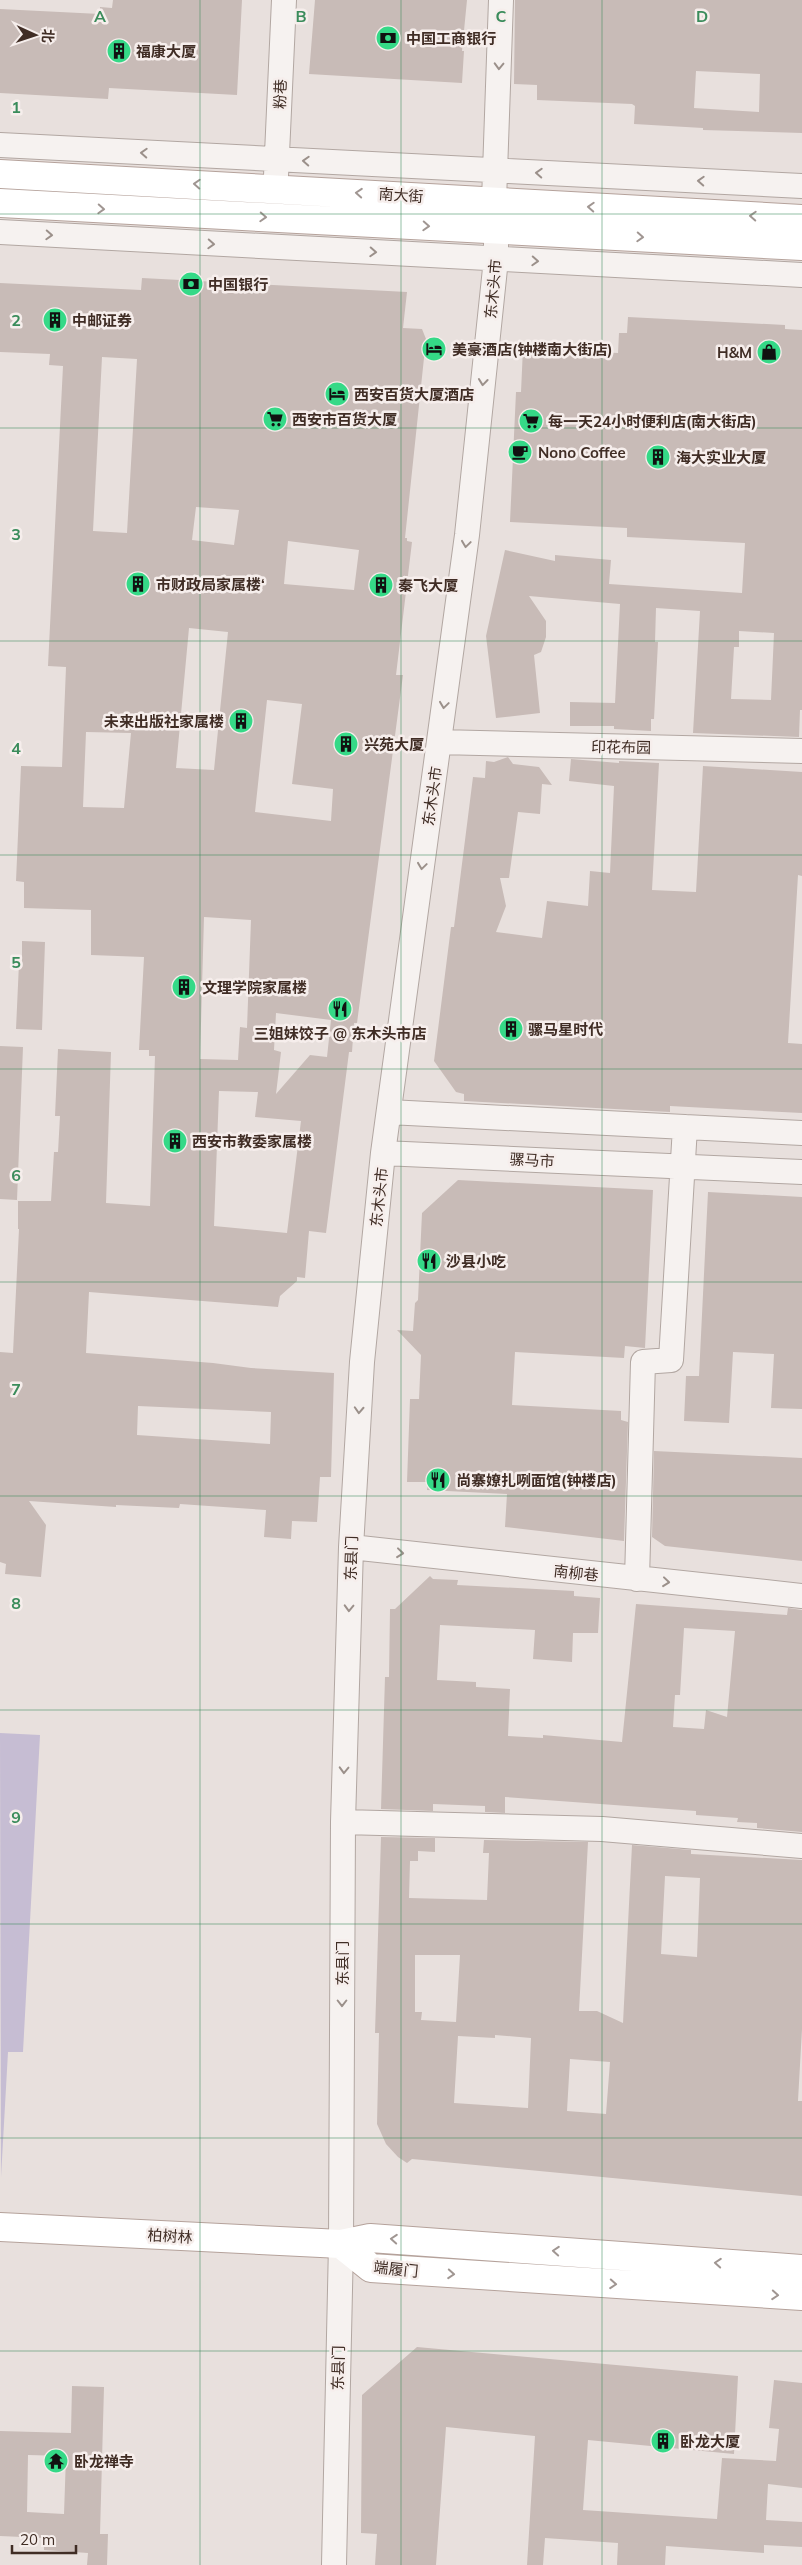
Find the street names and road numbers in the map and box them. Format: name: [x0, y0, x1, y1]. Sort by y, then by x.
street label: 粉巷: [270, 79, 290, 109]
street label: 南大街: [378, 184, 424, 206]
street label: 东木头市: [481, 258, 505, 320]
street label: 印花布园: [591, 737, 651, 757]
street label: 东木头市: [418, 765, 446, 827]
street label: 骡马市: [509, 1149, 555, 1171]
street label: 东木头市: [366, 1166, 392, 1228]
street label: 东县门: [341, 1535, 361, 1581]
street label: 南柳巷: [553, 1561, 599, 1585]
street label: 东县门: [333, 1940, 352, 1986]
street label: 柏树林: [147, 2225, 193, 2247]
street label: 端履门: [373, 2257, 419, 2281]
street label: 东县门: [328, 2345, 348, 2391]

